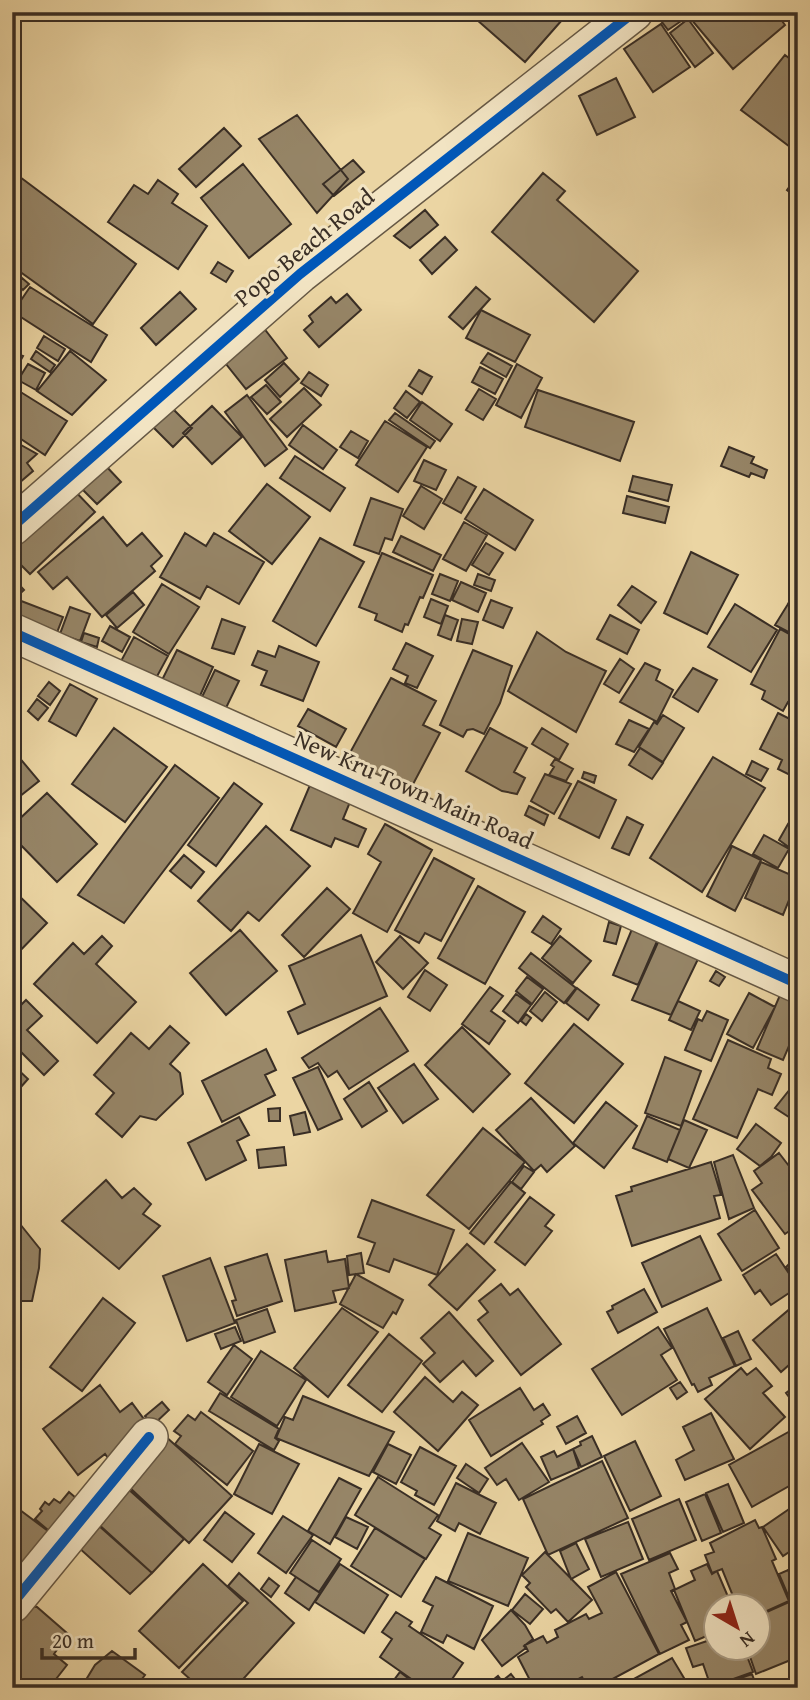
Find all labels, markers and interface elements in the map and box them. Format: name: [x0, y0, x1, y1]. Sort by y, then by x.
street label: Popo Beach Road: [227, 179, 382, 314]
street label: New Kru Town Main Road: [289, 720, 539, 858]
north arrow: [702, 1592, 772, 1662]
scale bar: [42, 1616, 135, 1660]
text: 20 m: [52, 1625, 94, 1656]
text: N: [734, 1625, 761, 1655]

